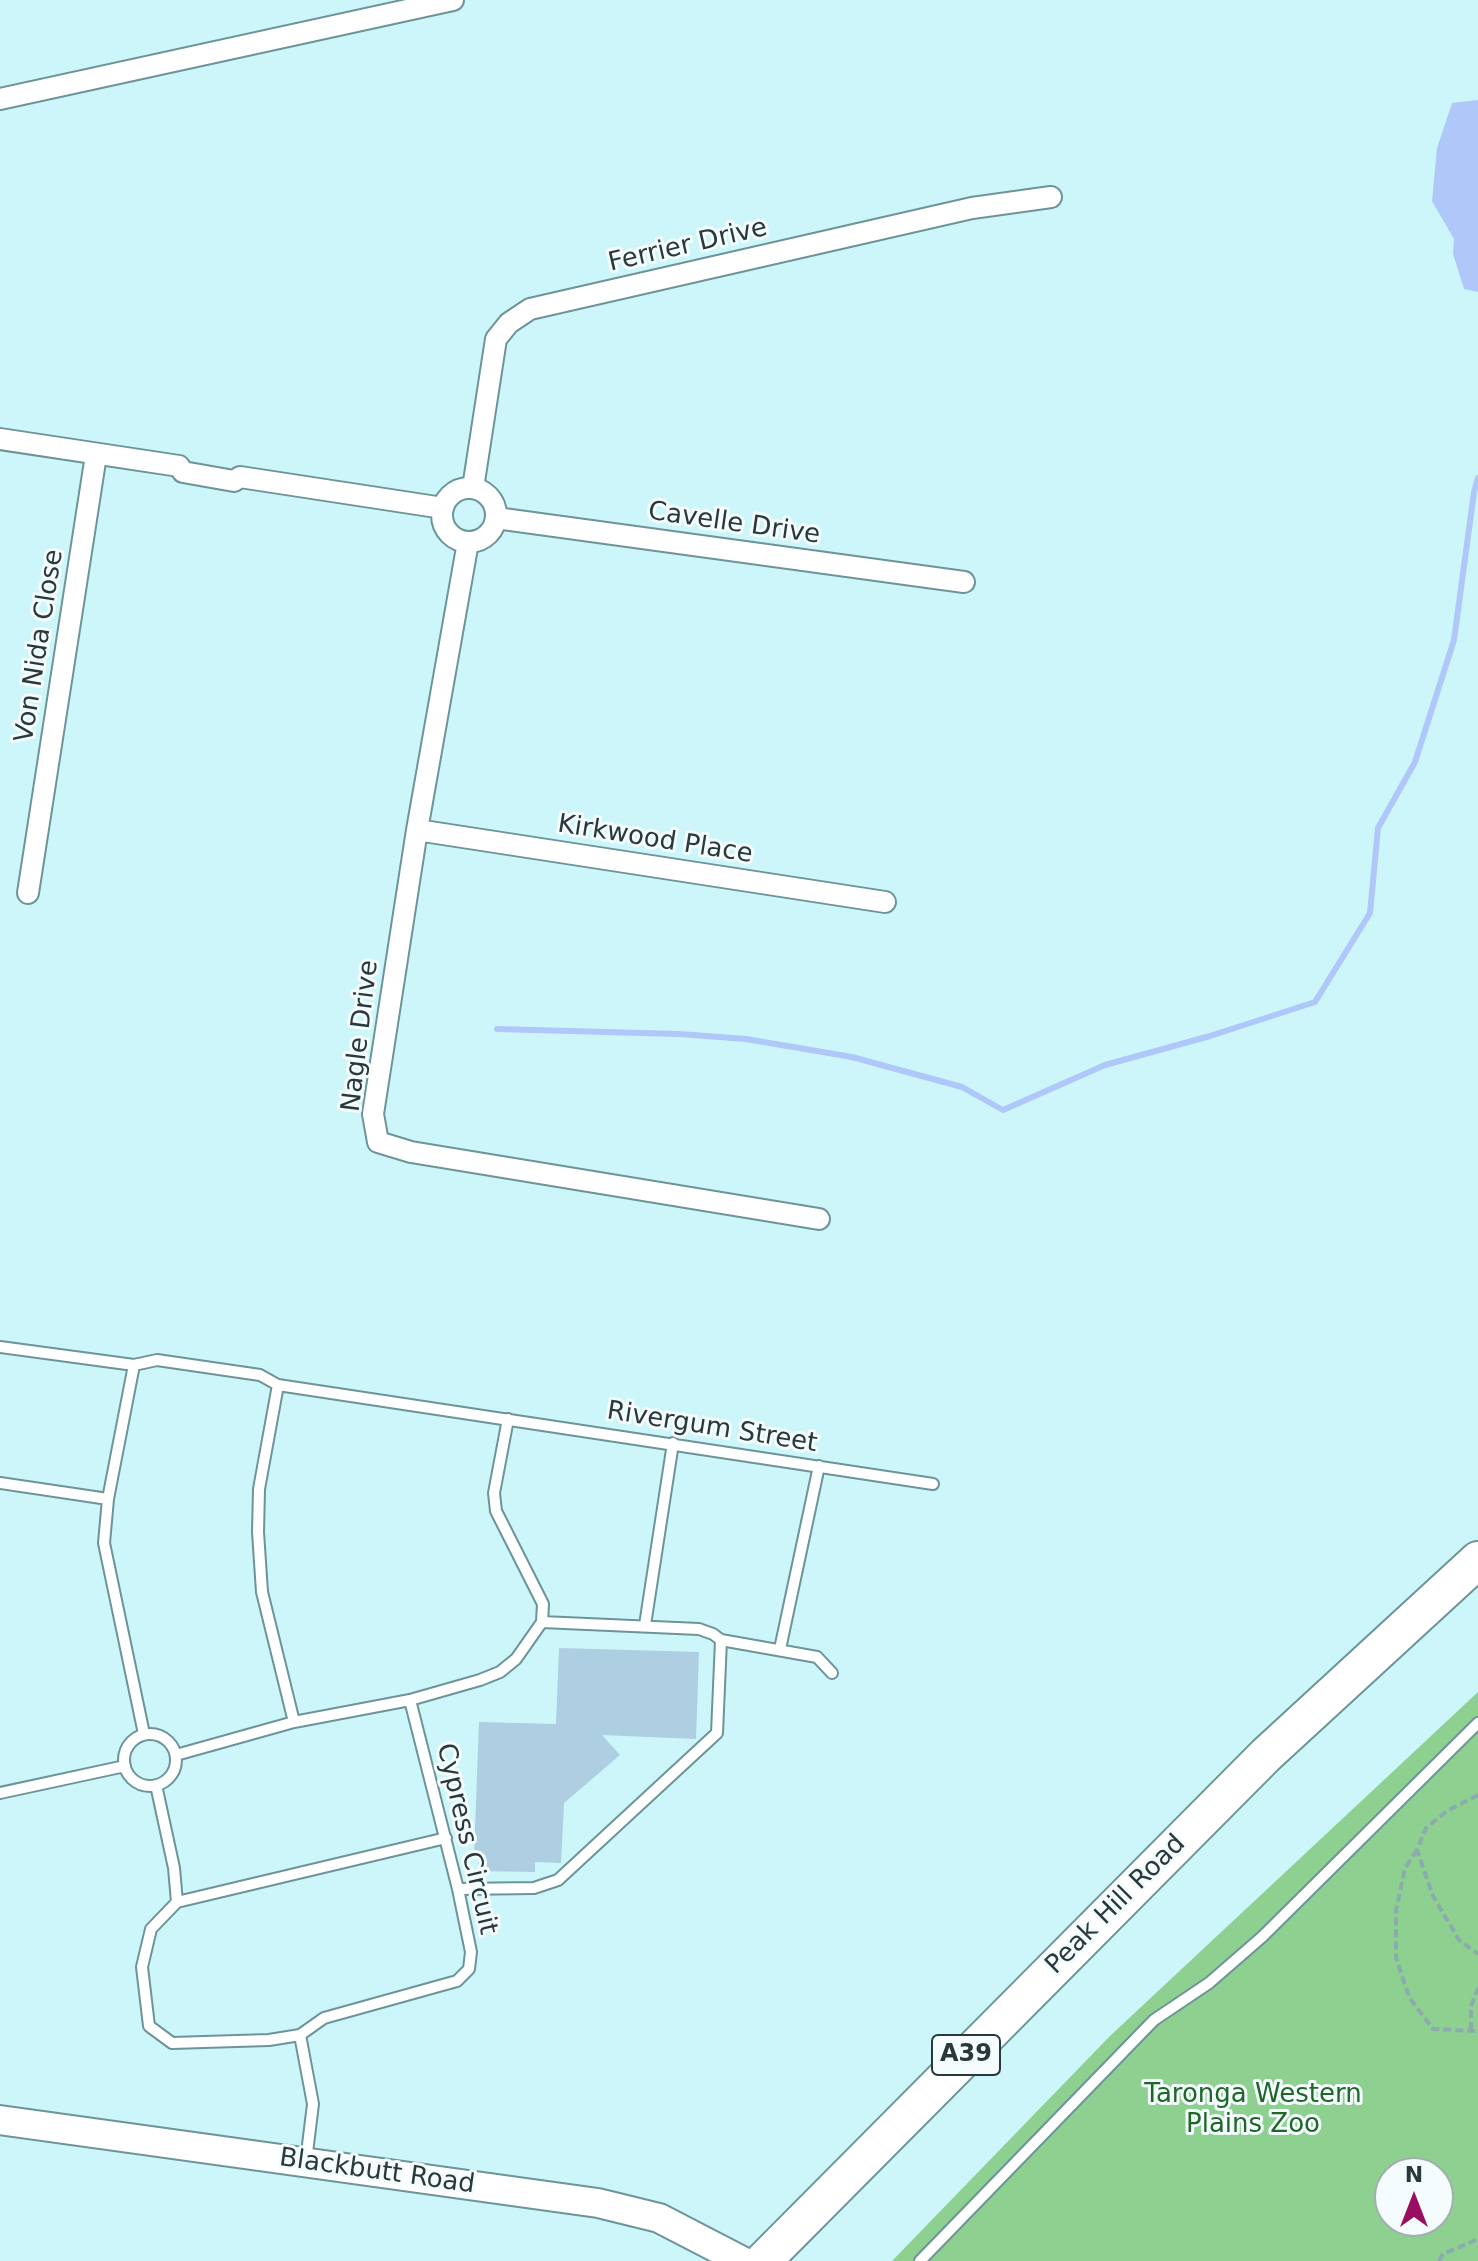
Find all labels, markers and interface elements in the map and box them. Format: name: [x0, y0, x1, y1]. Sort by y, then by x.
street label: Ferrier Drive: [606, 213, 770, 279]
street label: Cavelle Drive: [646, 496, 822, 552]
street label: Von Nida Close: [9, 547, 71, 745]
street label: Kirkwood Place: [555, 809, 755, 871]
street label: Nagle Drive: [336, 958, 386, 1114]
street label: Rivergum Street: [605, 1396, 819, 1460]
street label: Cypress Circuit: [429, 1740, 503, 1938]
street label: Peak Hill Road: [1040, 1829, 1192, 1981]
road number: A39: [932, 2035, 1000, 2075]
park label: Taronga Western Plains Zoo: [1144, 2079, 1362, 2140]
street label: Blackbutt Road: [277, 2143, 477, 2201]
north arrow: [1374, 2157, 1454, 2237]
text: N: [1405, 2162, 1423, 2187]

